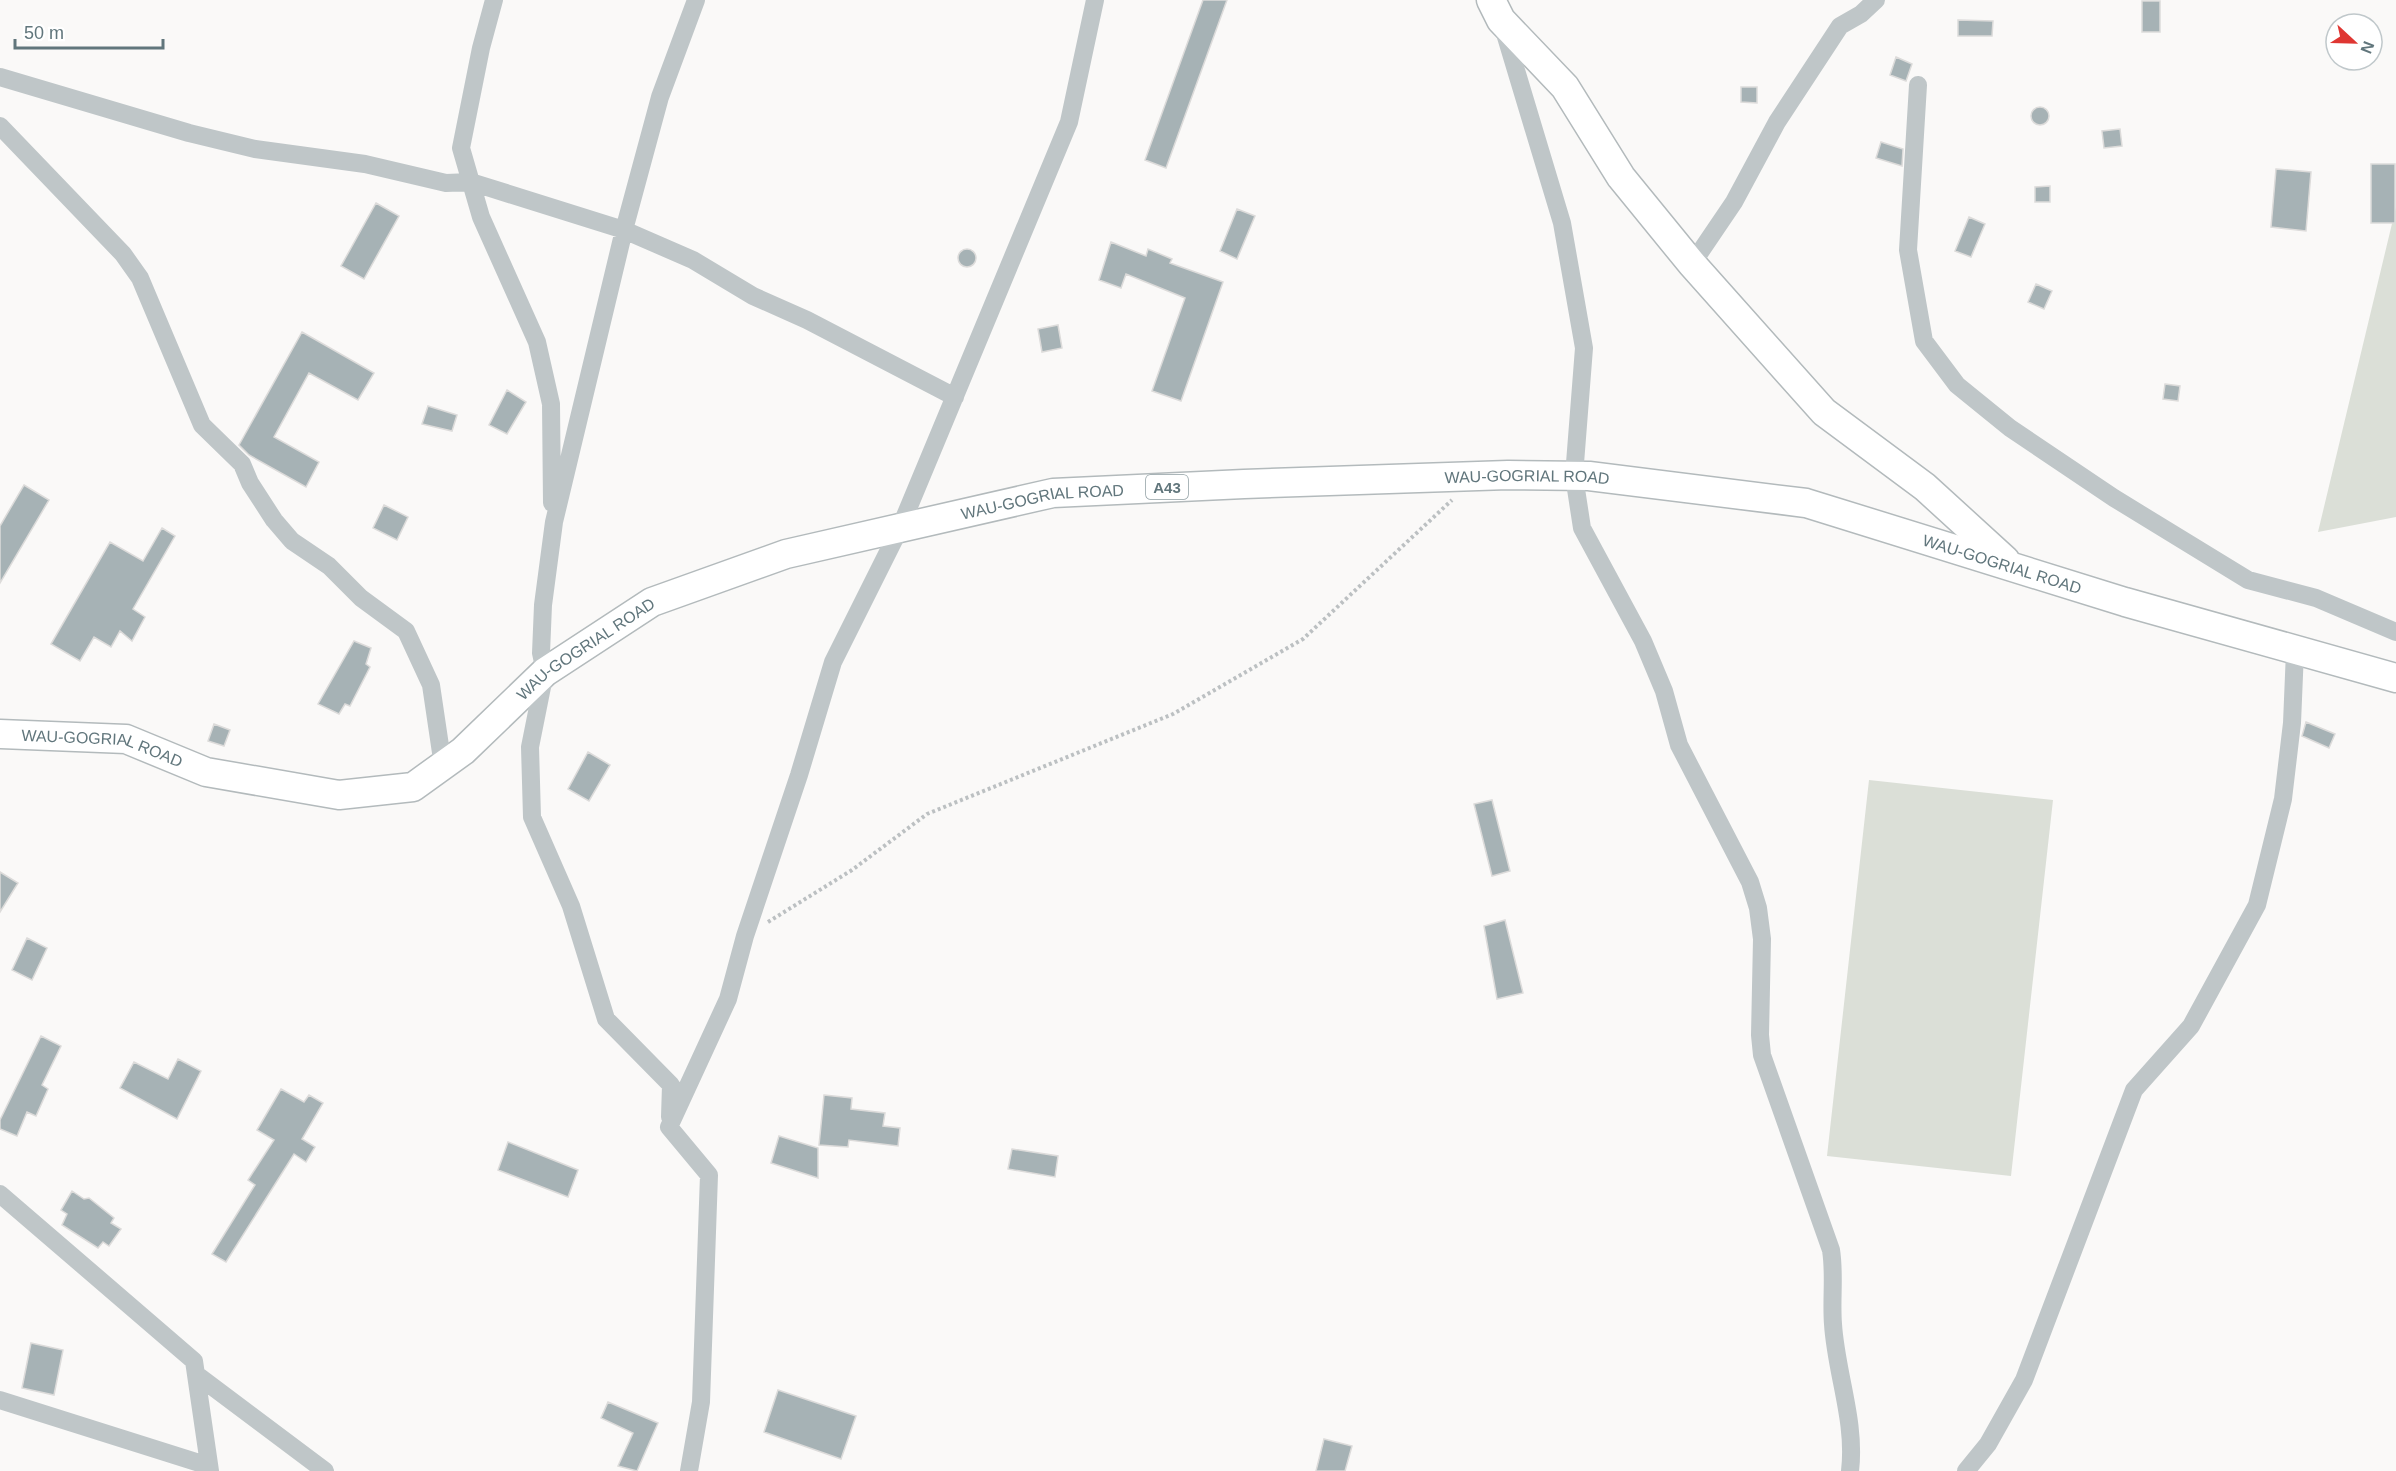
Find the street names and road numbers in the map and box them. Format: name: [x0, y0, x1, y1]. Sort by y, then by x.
street label: WAU-GOGRIAL ROAD: [1444, 466, 1610, 487]
road number: A43: [1146, 475, 1188, 499]
street label: WAU-GOGRIAL ROAD: [959, 481, 1124, 522]
street label: WAU-GOGRIAL ROAD: [1921, 531, 2084, 596]
street label: WAU-GOGRIAL ROAD: [513, 594, 658, 703]
street label: WAU-GOGRIAL ROAD: [21, 726, 185, 770]

